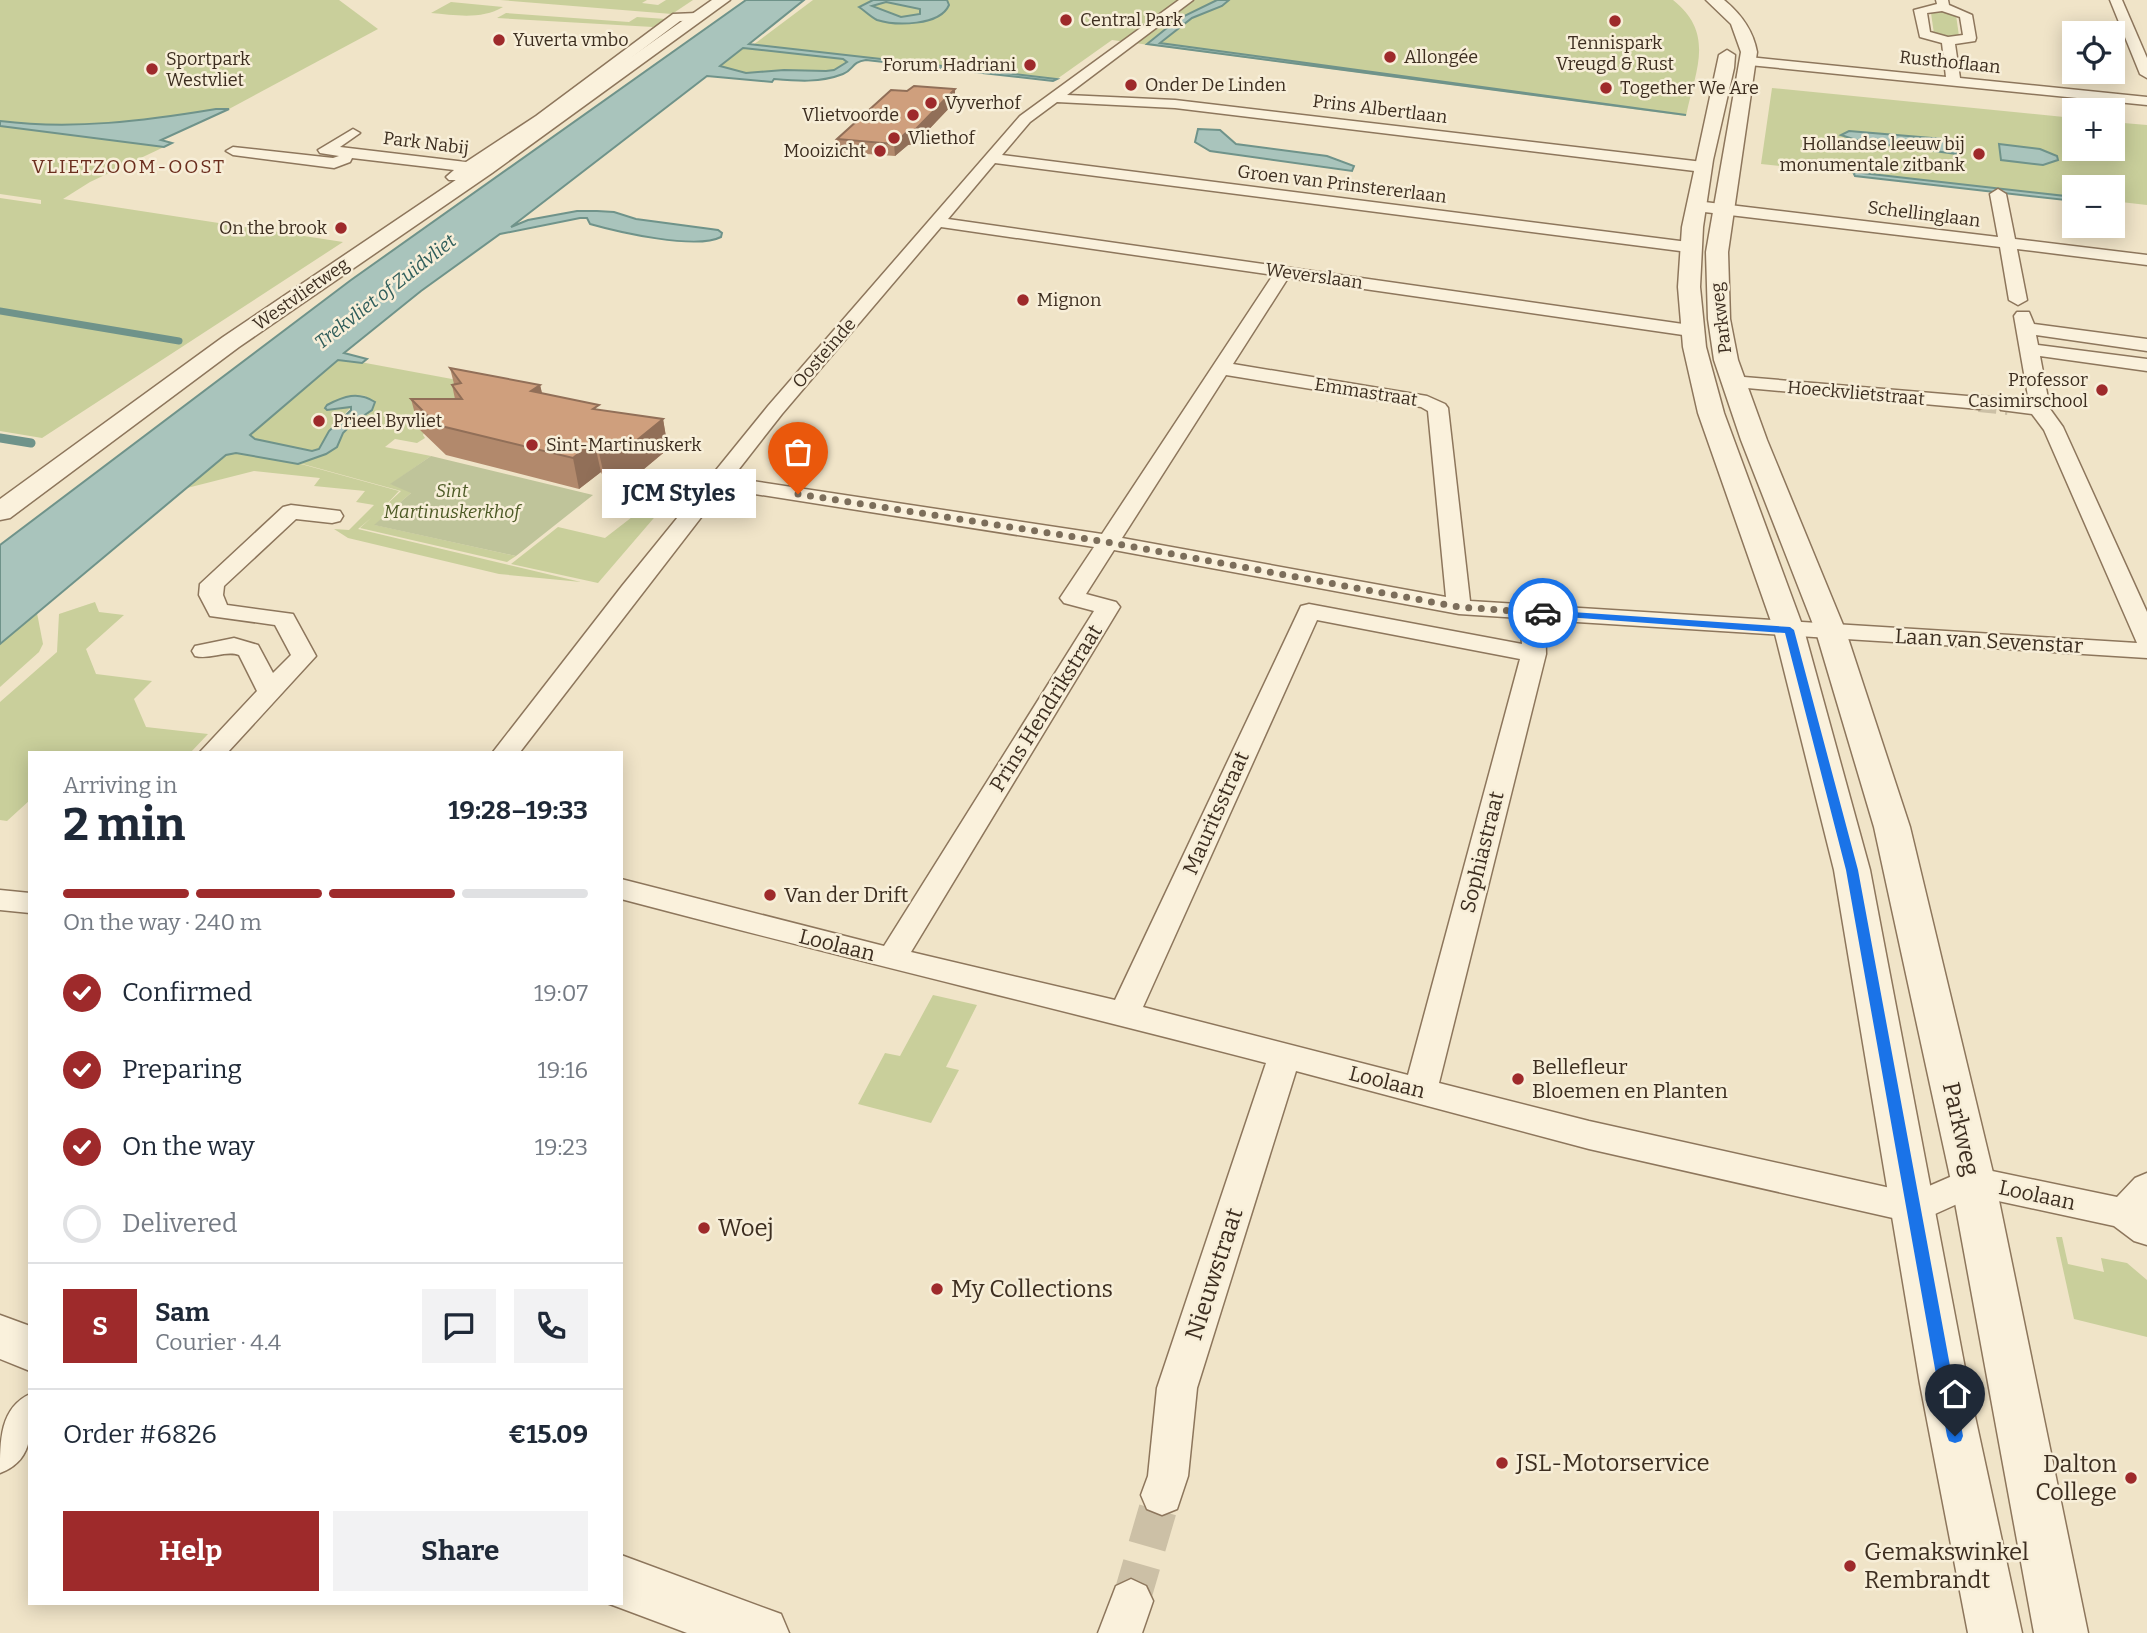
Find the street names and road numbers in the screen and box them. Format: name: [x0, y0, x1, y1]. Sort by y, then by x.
street label: Rusthoflaan: [1898, 46, 2002, 78]
street label: Prins Albertlaan: [1311, 90, 1449, 128]
street label: Park Nabij: [382, 127, 470, 159]
street label: Groen van Prinstererlaan: [1236, 160, 1449, 208]
street label: Schellinglaan: [1866, 196, 1982, 232]
street label: Westvlietweg: [249, 253, 353, 335]
street label: Weverslaan: [1264, 258, 1365, 294]
street label: Parkweg: [1706, 281, 1736, 355]
street label: Oosteinde: [788, 313, 860, 393]
street label: Emmastraat: [1313, 373, 1420, 411]
street label: Hoeckvlietstraat: [1786, 376, 1926, 410]
street label: Prins Hendrikstraat: [984, 619, 1108, 796]
street label: Laan van Sevenstar: [1894, 623, 2084, 659]
street label: Mauritsstraat: [1177, 747, 1255, 879]
street label: Sophiastraat: [1454, 788, 1510, 915]
street label: Loolaan: [796, 923, 878, 967]
street label: Loolaan: [1346, 1060, 1428, 1104]
street label: Parkweg: [1937, 1079, 1985, 1179]
street label: Loolaan: [1996, 1174, 2078, 1216]
street label: Nieuwstraat: [1179, 1204, 1249, 1344]

